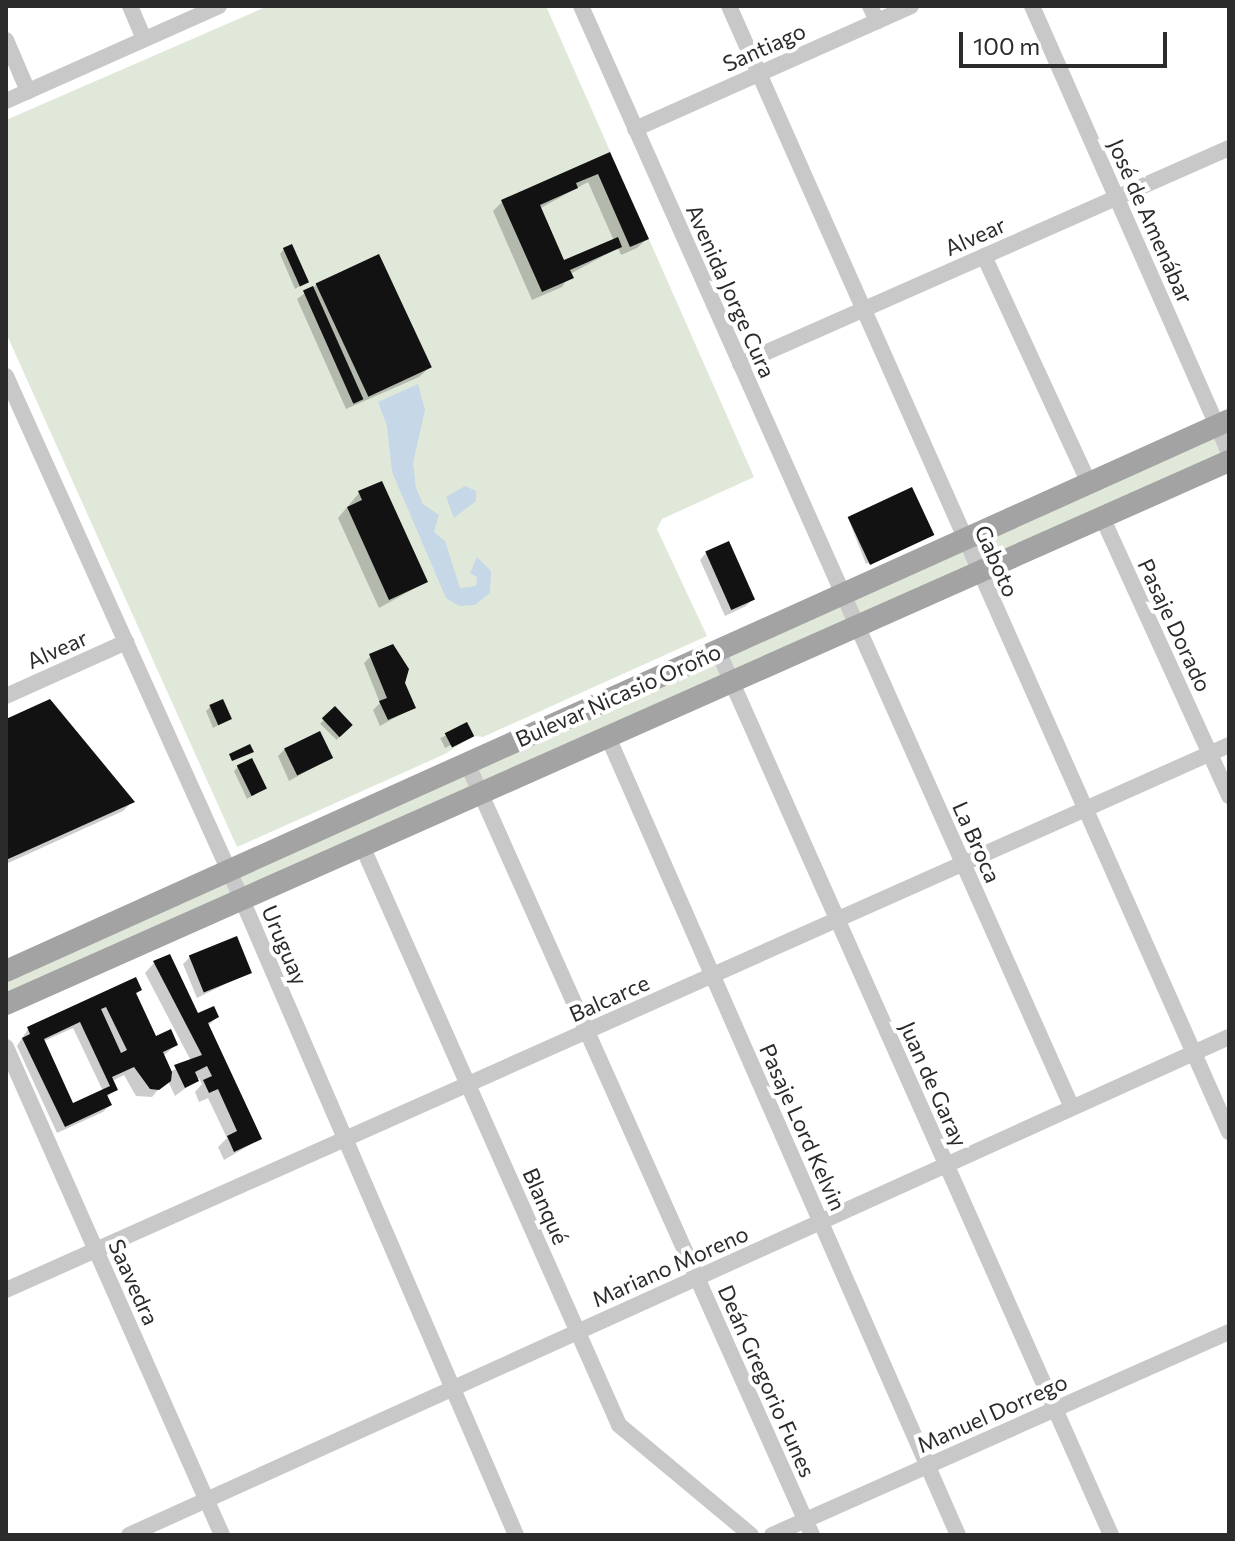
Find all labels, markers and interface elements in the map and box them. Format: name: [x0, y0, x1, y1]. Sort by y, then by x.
scale bar: [963, 16, 1171, 66]
street label: Santiago: [718, 17, 810, 77]
text: 100 m: [973, 31, 1040, 60]
street label: José de Amenábar: [1103, 135, 1199, 307]
street label: Avenida Jorge Cura: [681, 200, 781, 382]
street label: Alvear: [941, 211, 1009, 261]
street label: Gaboto: [970, 521, 1024, 601]
street label: Pasaje Dorado: [1133, 554, 1217, 696]
street label: Alvear: [23, 624, 91, 674]
street label: Bulevar Nicasio Oroño: [511, 638, 725, 752]
street label: La Broca: [947, 797, 1007, 887]
street label: Uruguay: [256, 901, 314, 989]
street label: Balcarce: [565, 969, 653, 1027]
street label: Juan de Garay: [895, 1017, 973, 1151]
street label: Pasaje Lord Kelvin: [754, 1039, 852, 1215]
street label: Blanqué: [518, 1164, 574, 1248]
street label: Mariano Moreno: [588, 1220, 752, 1312]
street label: Saavedra: [103, 1235, 165, 1329]
street label: Deán Gregorio Funes: [713, 1281, 821, 1481]
street label: Manuel Dorrego: [913, 1368, 1071, 1458]

